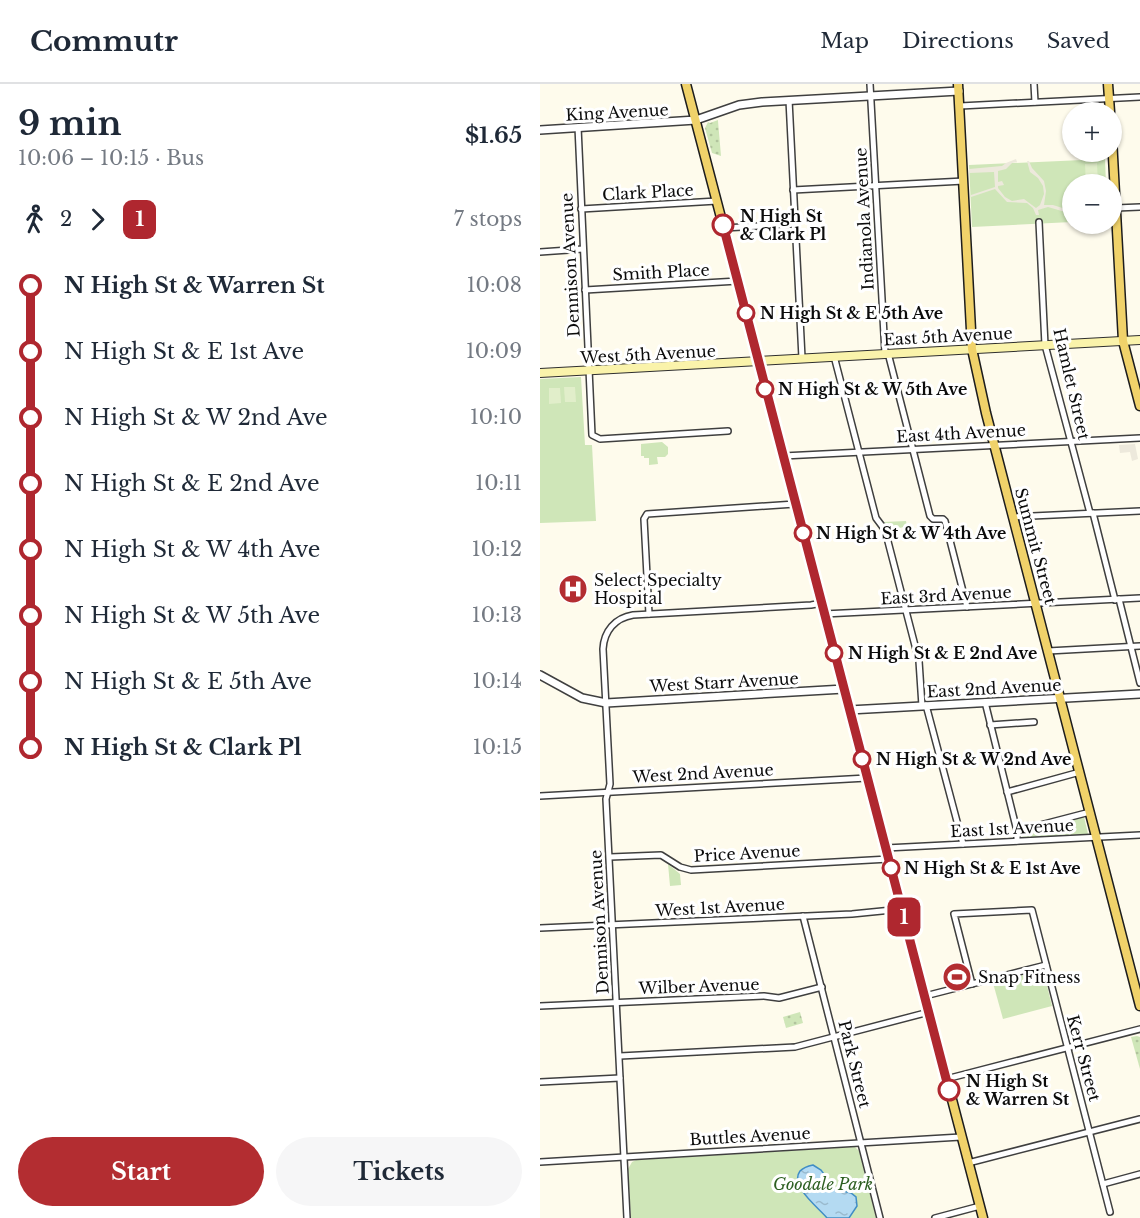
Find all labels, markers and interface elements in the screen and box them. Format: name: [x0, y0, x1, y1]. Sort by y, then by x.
text: Commutr: [30, 24, 178, 59]
text: Map: [820, 28, 869, 54]
text: Directions: [902, 28, 1014, 54]
text: Saved: [1047, 28, 1110, 54]
street label: King Avenue: [565, 99, 669, 125]
map controls: [1062, 102, 1122, 234]
button: +: [1062, 102, 1122, 162]
text: 9 min: [18, 103, 121, 144]
text: $1.65: [465, 122, 522, 149]
text: 10:06 – 10:15 · Bus: [18, 146, 204, 170]
street label: Indianola Avenue: [850, 147, 878, 291]
button: −: [1062, 174, 1122, 234]
street label: Clark Place: [602, 180, 694, 204]
street label: Dennison Avenue: [556, 192, 584, 338]
icon: walk: [18, 203, 51, 236]
icon: forward: [81, 203, 114, 236]
text: 1: [135, 206, 144, 232]
place label: N High St & Clark Pl: [740, 206, 827, 244]
text: 2: [60, 207, 72, 231]
text: 7 stops: [454, 207, 522, 231]
marker: N High St & Clark Pl: [712, 214, 734, 236]
street label: Smith Place: [612, 259, 710, 285]
text: N High St & Warren St: [64, 272, 325, 299]
text: 10:08: [467, 273, 522, 297]
place label: N High St & E 5th Ave: [760, 303, 943, 323]
marker: N High St & E 5th Ave: [737, 304, 755, 322]
street label: East 5th Avenue: [883, 323, 1013, 349]
street label: Hamlet Street: [1049, 326, 1095, 442]
text: N High St & E 1st Ave: [64, 338, 304, 365]
text: 10:09: [466, 339, 522, 363]
street label: West 5th Avenue: [579, 340, 716, 368]
place label: N High St & W 5th Ave: [778, 379, 967, 399]
marker: N High St & W 5th Ave: [756, 380, 774, 398]
text: N High St & W 2nd Ave: [64, 404, 328, 431]
text: 10:10: [470, 405, 522, 429]
street label: East 4th Avenue: [896, 420, 1026, 446]
text: N High St & E 2nd Ave: [64, 470, 320, 497]
text: 10:11: [475, 471, 522, 495]
street label: Summit Street: [1011, 486, 1061, 606]
place label: N High St & W 4th Ave: [816, 523, 1006, 543]
marker: N High St & W 4th Ave: [794, 524, 812, 542]
text: N High St & W 4th Ave: [64, 536, 320, 563]
text: 10:12: [472, 537, 522, 561]
place label: Select Specialty Hospital: [594, 570, 722, 608]
hospital icon: Select Specialty Hospital: [557, 573, 589, 605]
street label: East 3rd Avenue: [880, 582, 1012, 608]
text: N High St & W 5th Ave: [64, 602, 320, 629]
text: 10:13: [472, 603, 522, 627]
place label: N High St & E 2nd Ave: [848, 643, 1037, 663]
marker: N High St & E 2nd Ave: [825, 644, 843, 662]
text: N High St & E 5th Ave: [64, 668, 312, 695]
street label: West Starr Avenue: [648, 668, 799, 696]
text: 10:14: [472, 669, 522, 693]
street label: East 2nd Avenue: [926, 674, 1062, 702]
text: N High St & Clark Pl: [64, 734, 302, 761]
text: 10:15: [473, 735, 522, 759]
place label: N High St & W 2nd Ave: [876, 749, 1071, 769]
marker: N High St & W 2nd Ave: [853, 750, 871, 768]
street label: West 2nd Avenue: [631, 759, 774, 787]
street label: East 1st Avenue: [950, 815, 1074, 841]
street label: Price Avenue: [693, 840, 801, 866]
street label: Dennison Avenue: [585, 849, 613, 995]
place label: N High St & E 1st Ave: [904, 858, 1081, 878]
marker: N High St & E 1st Ave: [882, 859, 900, 877]
street label: West 1st Avenue: [654, 894, 785, 920]
line badge: 1: [884, 898, 923, 936]
text: 1: [899, 904, 909, 930]
sports icon: Snap Fitness: [941, 961, 973, 993]
place label: Snap Fitness: [978, 967, 1081, 987]
street label: Wilber Avenue: [637, 974, 760, 998]
street label: Kerr Street: [1063, 1012, 1105, 1104]
street label: Park Street: [834, 1018, 876, 1110]
place label: N High St & Warren St: [966, 1071, 1070, 1109]
marker: N High St & Warren St: [938, 1079, 960, 1101]
street label: Buttles Avenue: [689, 1123, 811, 1149]
button: Start: [18, 1137, 264, 1206]
button: Tickets: [276, 1137, 522, 1206]
park label: Goodale Park: [773, 1174, 873, 1194]

